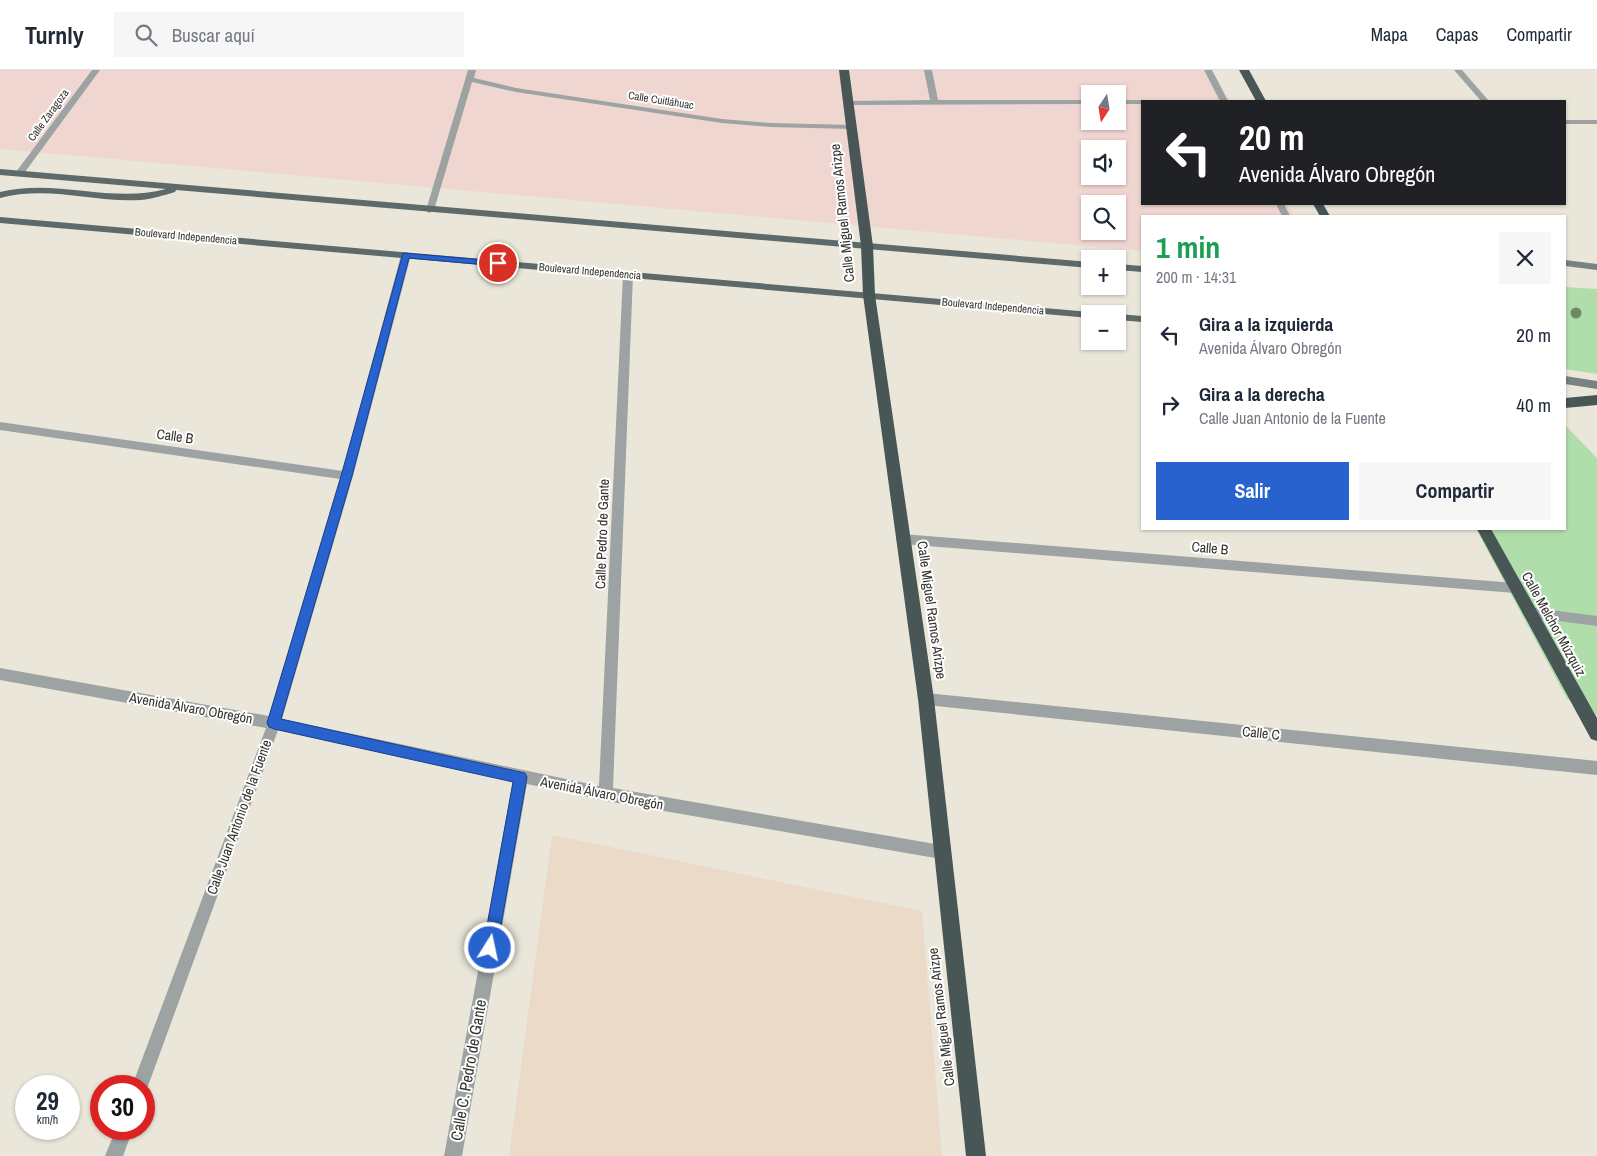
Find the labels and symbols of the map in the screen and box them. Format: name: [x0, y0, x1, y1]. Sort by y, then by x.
north arrow: [1081, 85, 1126, 130]
street label: Calle Zaragoza: [24, 86, 72, 144]
street label: Calle Cuitláhuac: [627, 88, 695, 112]
street label: Calle Miguel Ramos Arizpe: [826, 143, 858, 283]
street label: Boulevard Independencia: [134, 225, 238, 247]
pin: [477, 242, 519, 284]
street label: Boulevard Independencia: [538, 260, 642, 282]
street label: Boulevard Independencia: [941, 295, 1045, 317]
street label: Calle B: [155, 425, 195, 448]
street label: Calle Pedro de Gante: [591, 479, 613, 589]
street label: Calle B: [1191, 537, 1230, 559]
street label: Calle Miguel Ramos Arizpe: [913, 540, 951, 680]
street label: Calle Melchor Múzquiz: [1518, 569, 1590, 680]
street label: Avenida Álvaro Obregón: [127, 688, 254, 728]
street label: Calle C: [1241, 722, 1281, 744]
street label: Calle Juan Antonio de la Fuente: [203, 737, 275, 897]
street label: Avenida Álvaro Obregón: [538, 772, 665, 814]
position arrow: [463, 921, 515, 973]
street label: Calle Miguel Ramos Arizpe: [924, 947, 958, 1087]
street label: Calle C. Pedro de Gante: [445, 998, 491, 1142]
speed limit sign: 30: [90, 1075, 155, 1140]

